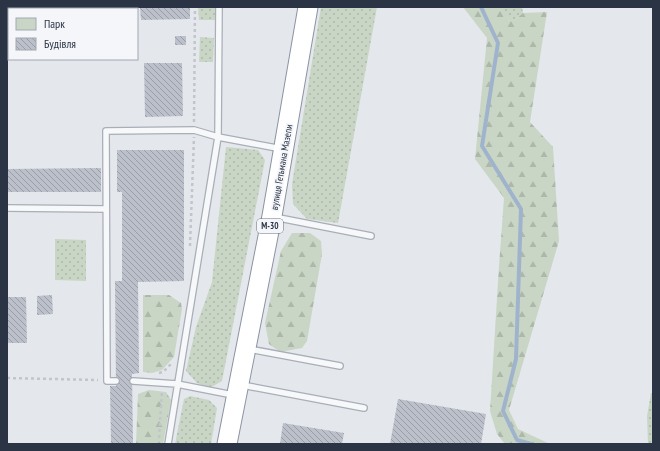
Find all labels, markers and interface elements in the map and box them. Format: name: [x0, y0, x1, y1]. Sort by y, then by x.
legend: [8, 8, 138, 60]
text: Парк: [44, 16, 65, 31]
text: Будівля: [44, 36, 76, 51]
street label: вулиця Гетьмана Мазепи: [268, 123, 295, 211]
road number: М-30: [257, 219, 283, 233]

